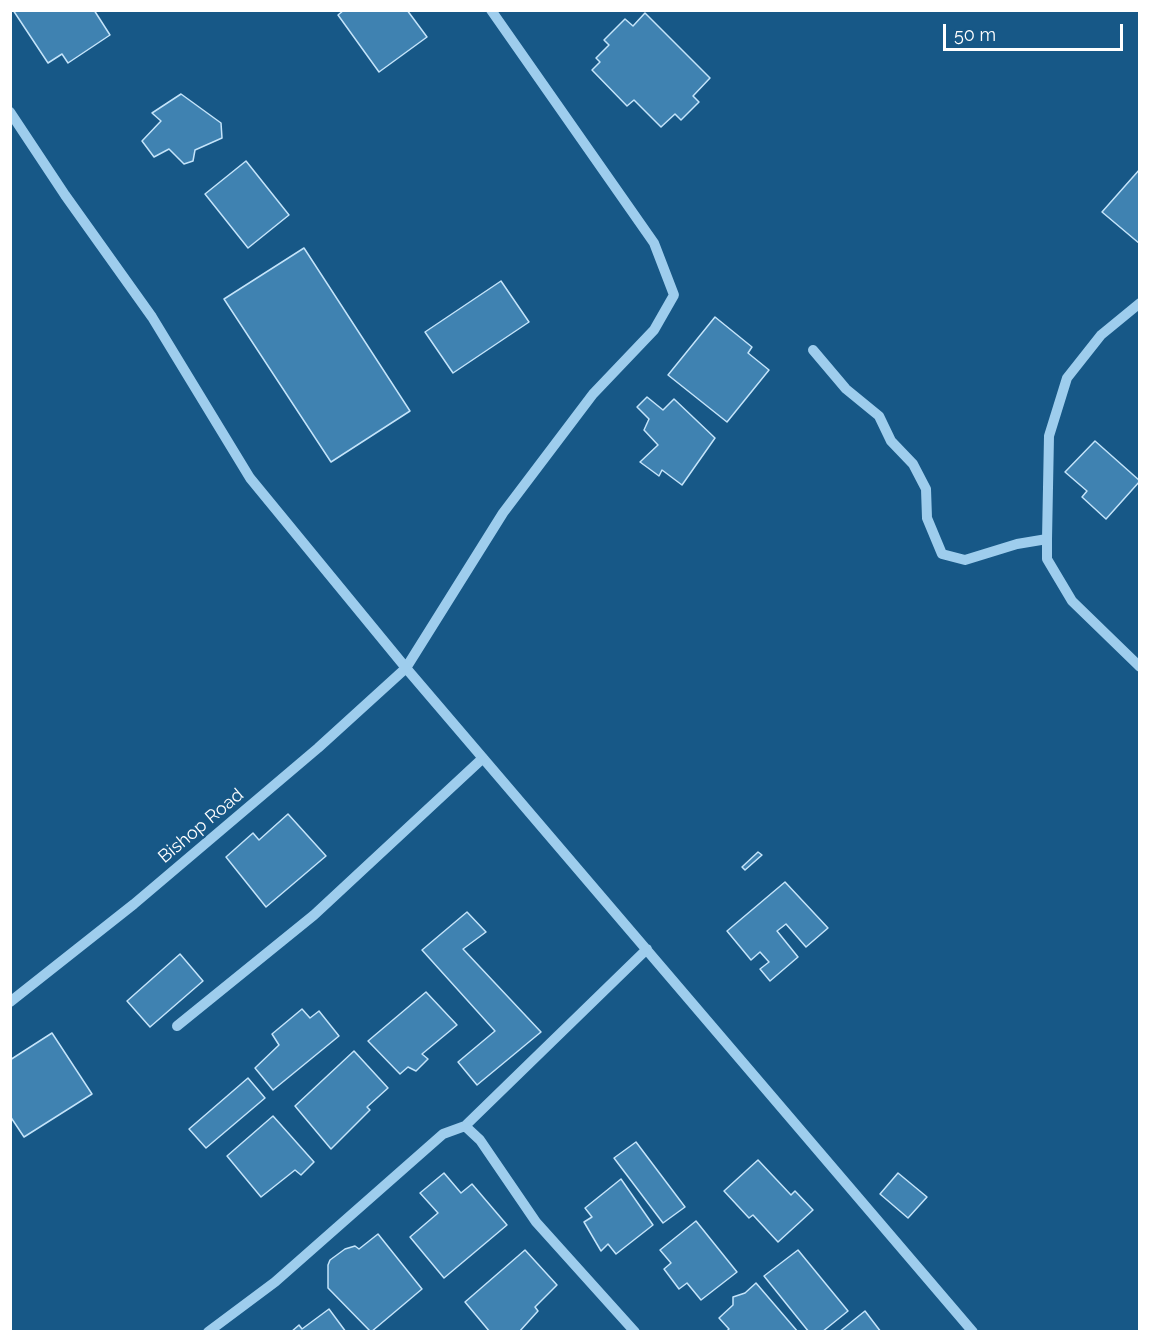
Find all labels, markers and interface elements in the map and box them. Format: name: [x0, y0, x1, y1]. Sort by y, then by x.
scale bar: [946, 12, 1126, 50]
text: 50 m: [954, 24, 996, 45]
street label: Bishop Road: [154, 784, 248, 868]

